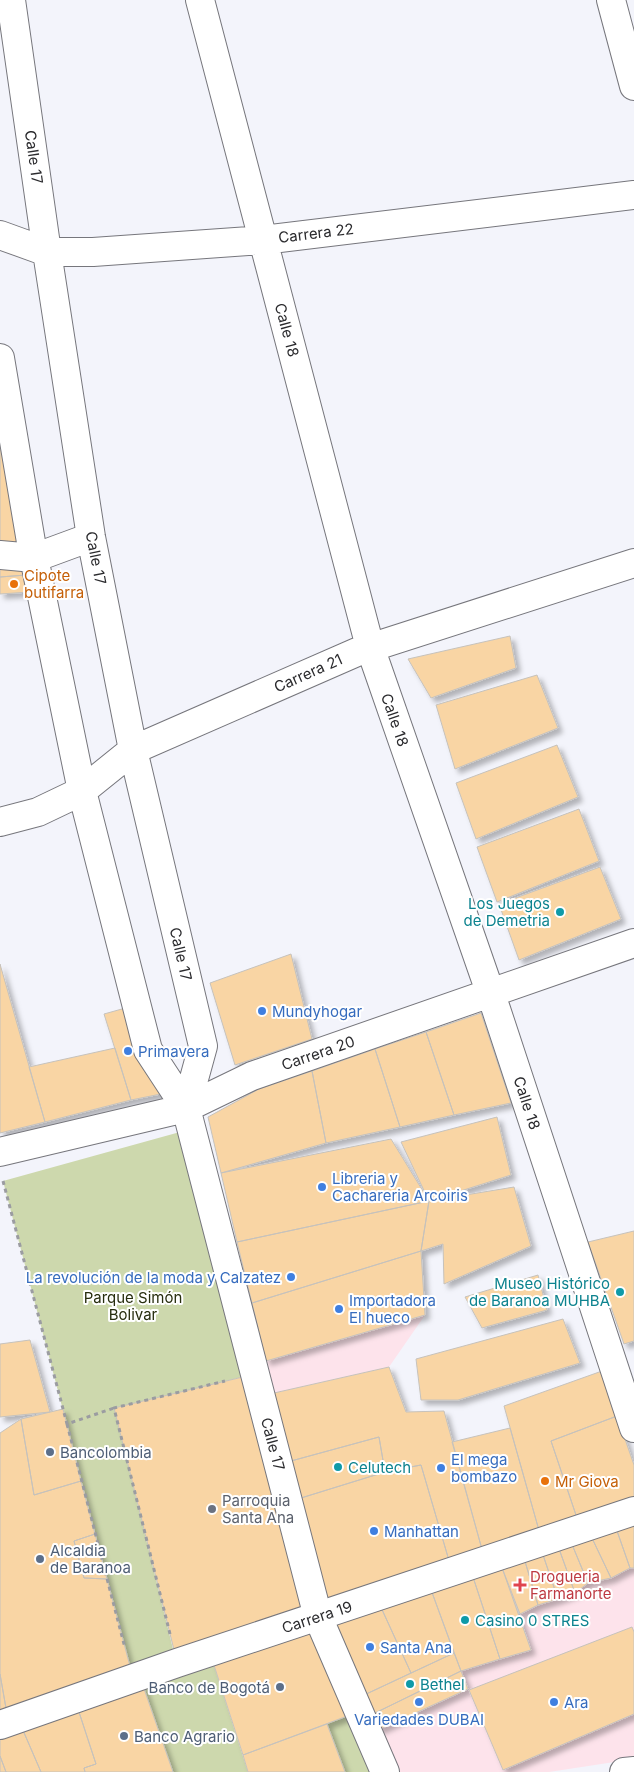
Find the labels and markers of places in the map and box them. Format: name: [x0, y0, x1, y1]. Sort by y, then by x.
place label: Cipote butifarra: [24, 566, 84, 602]
marker: Cipote butifarra: [8, 578, 20, 590]
place label: Los Juegos de Demetria: [464, 894, 550, 930]
marker: Los Juegos de Demetria: [554, 906, 566, 918]
place label: Mundyhogar: [272, 1002, 363, 1021]
marker: Mundyhogar: [256, 1005, 268, 1017]
place label: Primavera: [138, 1042, 209, 1061]
marker: Primavera: [122, 1045, 134, 1057]
place label: Libreria y Cachareria Arcoiris: [332, 1169, 468, 1205]
marker: Libreria y Cachareria Arcoiris: [316, 1181, 328, 1193]
place label: La revolución de la moda y Calzatez: [26, 1268, 281, 1287]
marker: La revolución de la moda y Calzatez: [285, 1271, 297, 1283]
place label: Museo Histórico de Baranoa MUHBA: [469, 1274, 610, 1310]
marker: Museo Histórico de Baranoa MUHBA: [614, 1286, 626, 1298]
place label: Importadora El hueco: [349, 1291, 436, 1327]
marker: Importadora El hueco: [333, 1303, 345, 1315]
place label: Bancolombia: [60, 1443, 152, 1462]
marker: Bancolombia: [44, 1446, 56, 1458]
place label: El mega bombazo: [451, 1450, 517, 1486]
place label: Celutech: [348, 1458, 411, 1477]
marker: Celutech: [332, 1461, 344, 1473]
marker: El mega bombazo: [435, 1462, 447, 1474]
place label: Mr Giova: [555, 1472, 619, 1491]
marker: Mr Giova: [539, 1475, 551, 1487]
place label: Parroquia Santa Ana: [222, 1491, 294, 1527]
marker: Parroquia Santa Ana: [206, 1503, 218, 1515]
place label: Manhattan: [384, 1522, 459, 1541]
marker: Manhattan: [368, 1525, 380, 1537]
place label: Alcaldia de Baranoa: [50, 1541, 131, 1577]
marker: Alcaldia de Baranoa: [34, 1553, 46, 1565]
place label: Drogueria Farmanorte: [530, 1567, 612, 1603]
marker: Drogueria Farmanorte: [514, 1579, 526, 1591]
place label: Casino 0 STRES: [475, 1611, 589, 1630]
marker: Casino 0 STRES: [459, 1614, 471, 1626]
place label: Santa Ana: [380, 1638, 452, 1657]
marker: Santa Ana: [364, 1641, 376, 1653]
place label: Bethel: [420, 1675, 465, 1694]
place label: Banco de Bogotá: [149, 1678, 270, 1697]
marker: Bethel: [404, 1678, 416, 1690]
marker: Banco de Bogotá: [274, 1681, 286, 1693]
place label: Ara: [564, 1693, 588, 1712]
marker: Variedades DUBAI: [413, 1696, 425, 1708]
marker: Ara: [548, 1696, 560, 1708]
place label: Variedades DUBAI: [354, 1710, 484, 1729]
place label: Banco Agrario: [134, 1727, 235, 1746]
marker: Banco Agrario: [118, 1730, 130, 1742]

